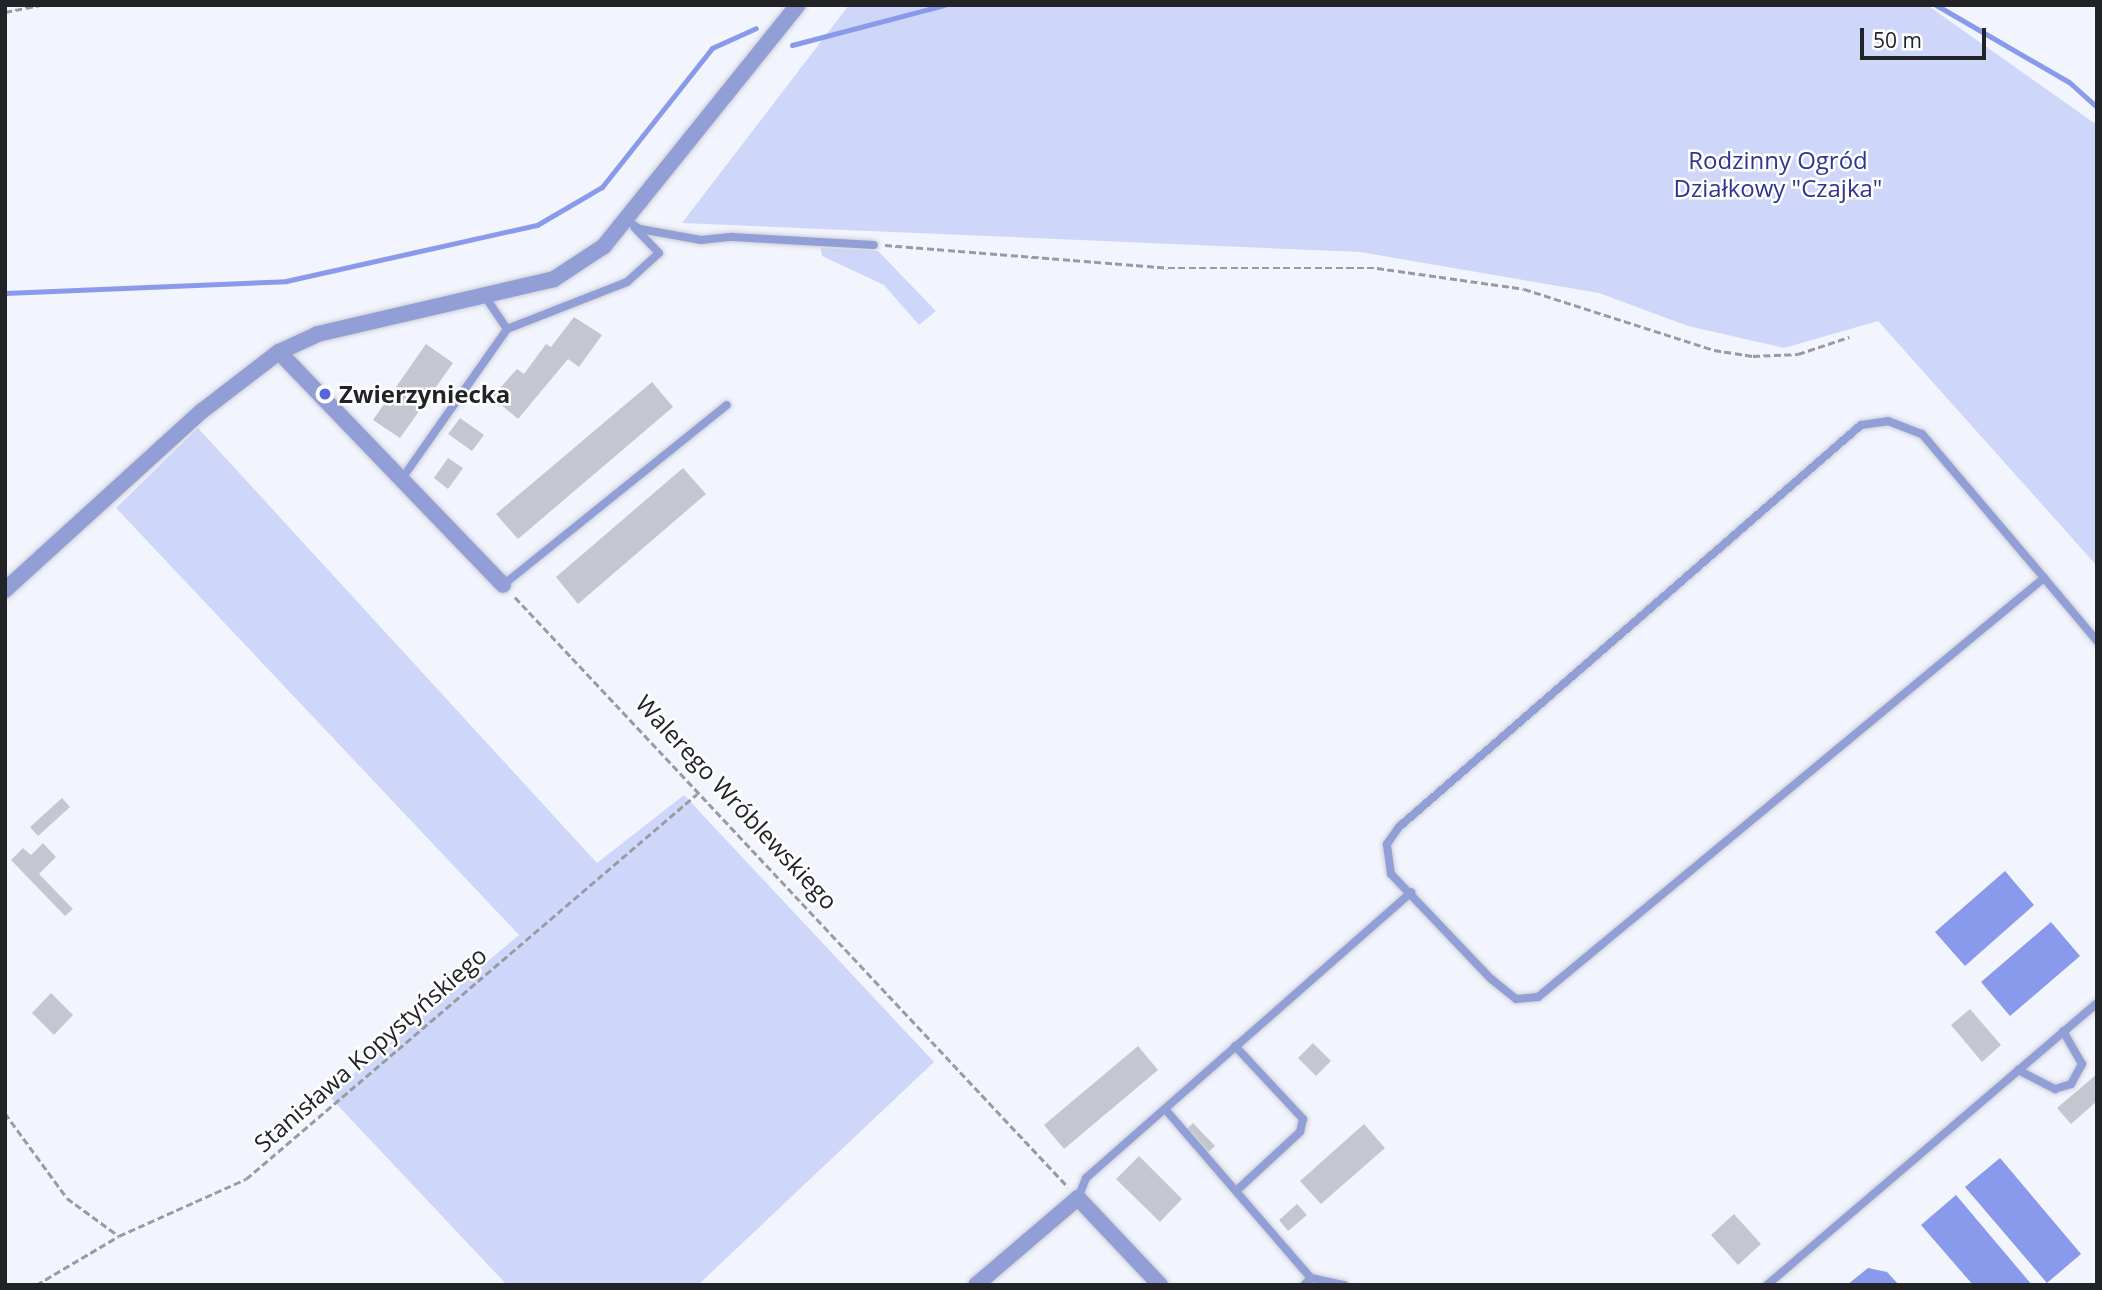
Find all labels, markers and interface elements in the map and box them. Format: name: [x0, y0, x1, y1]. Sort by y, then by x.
scale bar: [1864, 14, 1990, 58]
text: 50 m: [1873, 26, 1922, 54]
park label: Rodzinny Ogród Działkowy "Czajka": [1674, 146, 1882, 202]
place label: Zwierzyniecka: [339, 380, 510, 408]
marker: Zwierzyniecka: [317, 386, 333, 402]
street label: Walerego Wróblewskiego: [630, 689, 844, 915]
street label: Stanisława Kopystyńskiego: [248, 940, 492, 1158]

